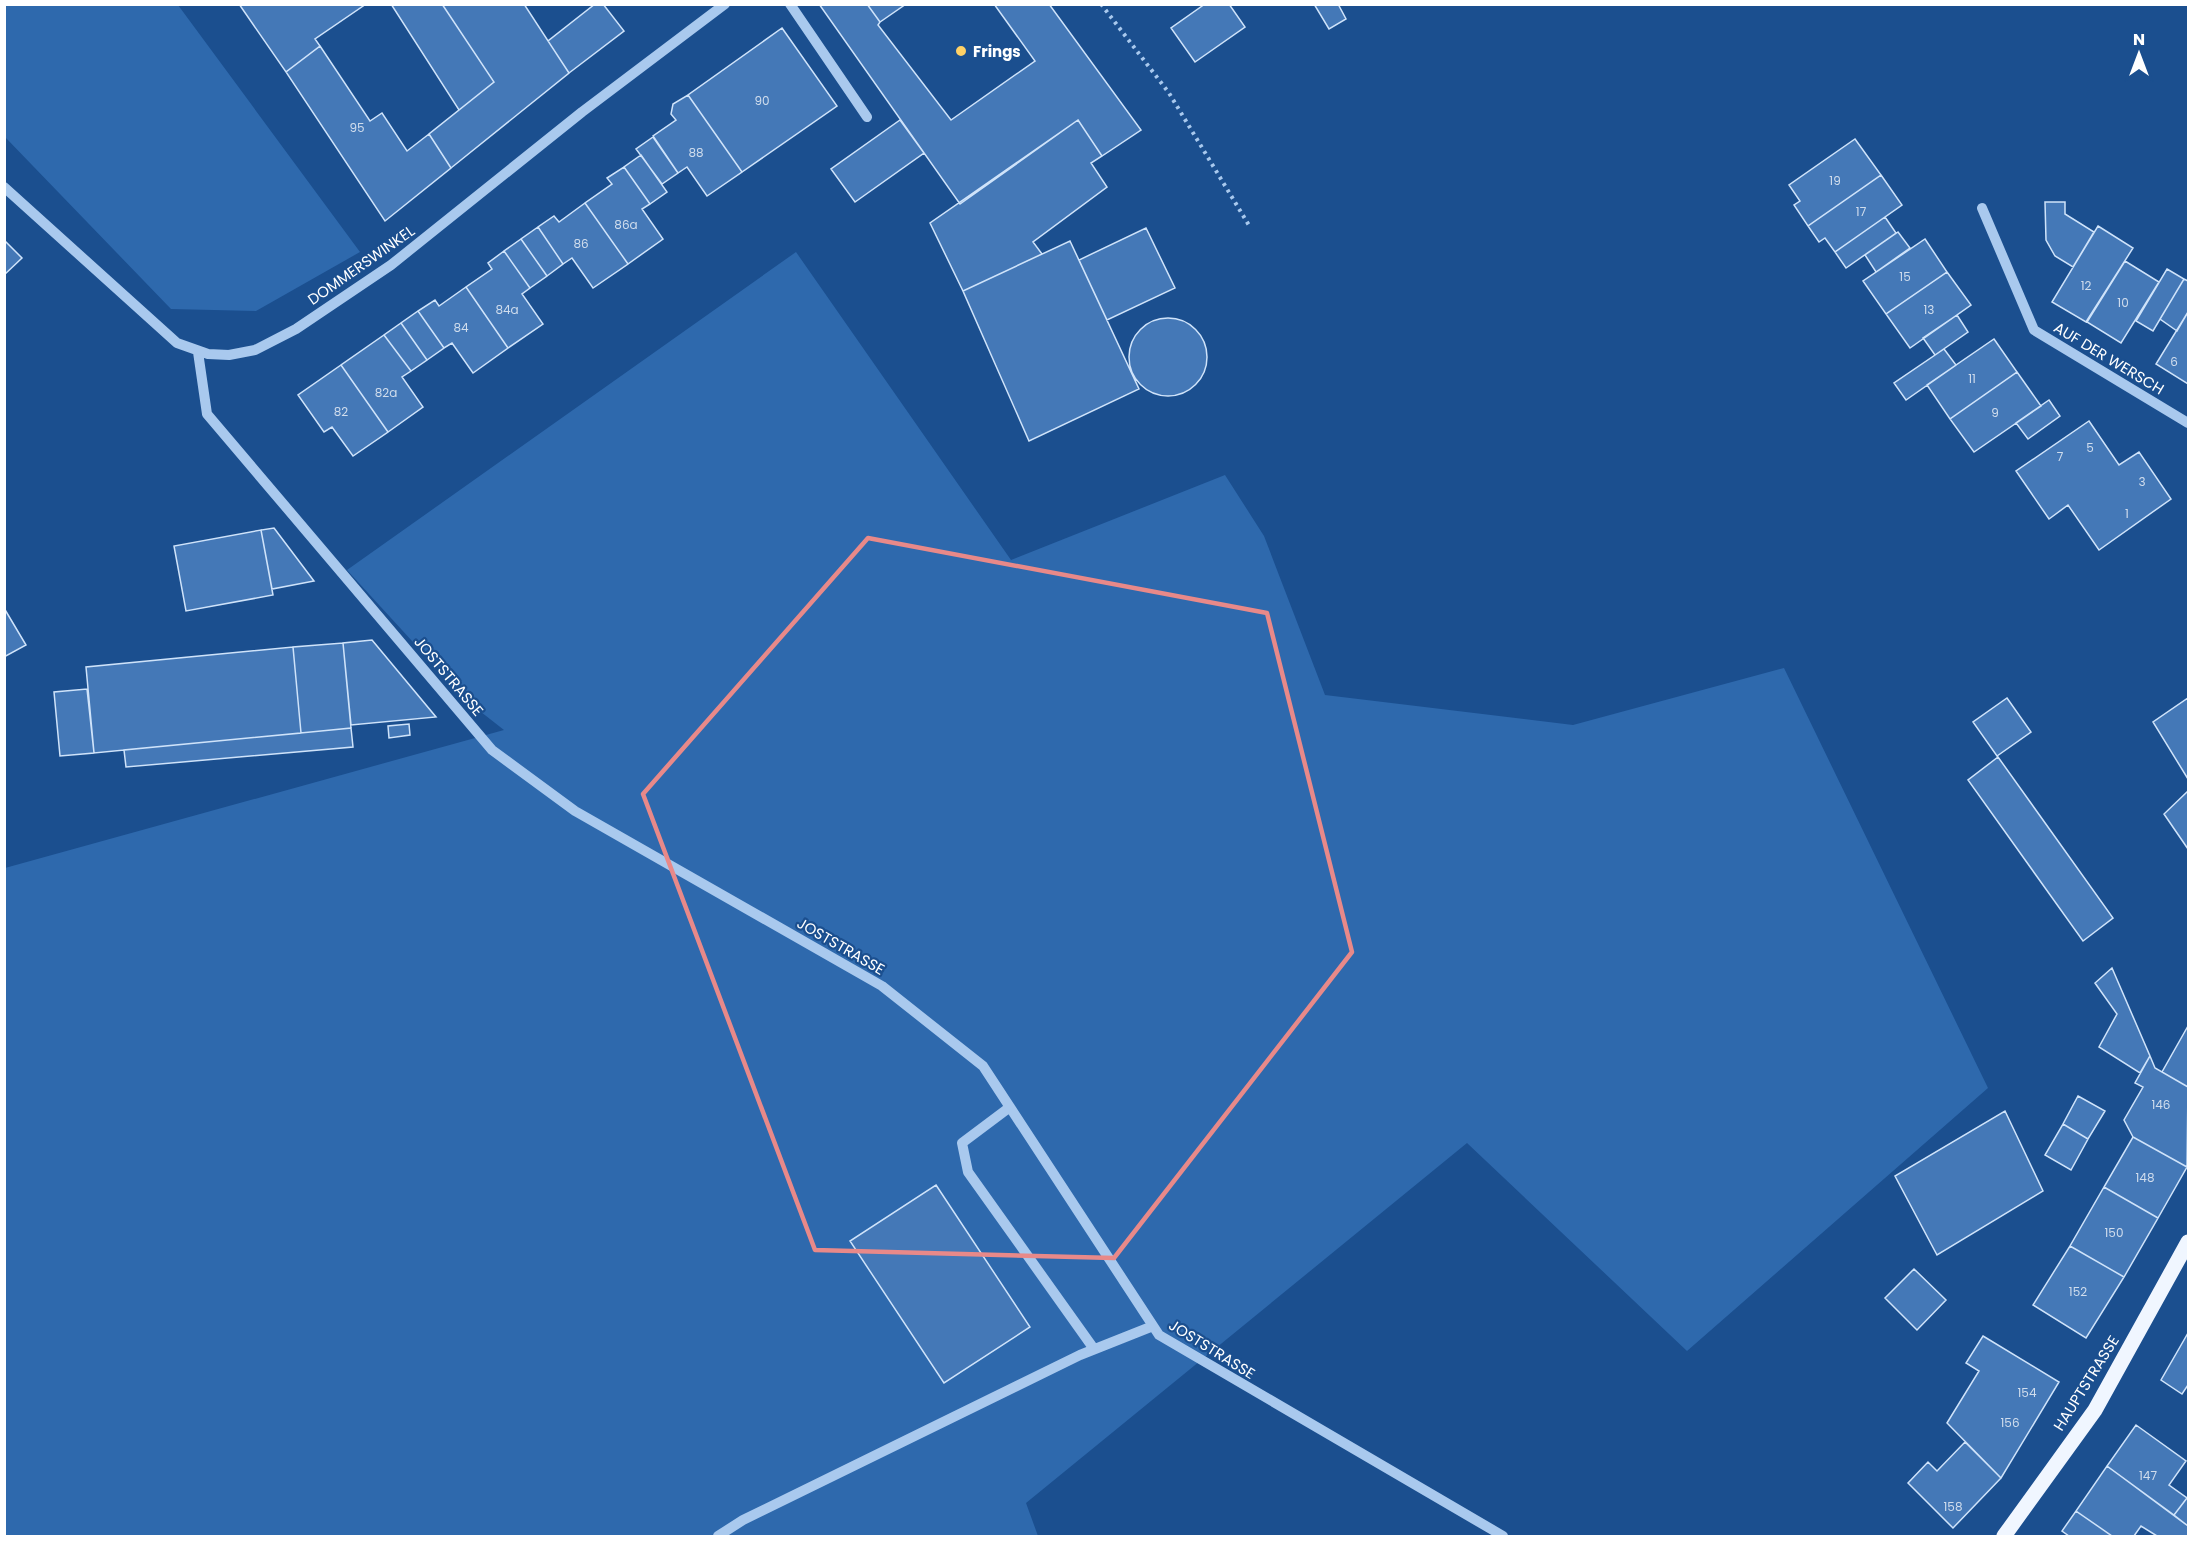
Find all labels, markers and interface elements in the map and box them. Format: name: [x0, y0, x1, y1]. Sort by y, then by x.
north arrow: [2109, 24, 2169, 84]
text: N: [2133, 28, 2145, 51]
place label: Frings: [973, 41, 1021, 62]
marker: Frings: [954, 44, 968, 58]
house number: 90: [754, 92, 770, 109]
house number: 95: [349, 119, 365, 136]
house number: 88: [688, 144, 704, 161]
house number: 19: [1829, 172, 1841, 189]
house number: 17: [1856, 203, 1867, 220]
house number: 86a: [614, 216, 638, 233]
street label: DOMMERSWINKEL: [303, 220, 419, 310]
house number: 86: [573, 235, 589, 252]
house number: 15: [1899, 268, 1911, 285]
house number: 12: [2081, 277, 2091, 294]
house number: 10: [2117, 294, 2129, 311]
house number: 84a: [495, 301, 519, 318]
house number: 13: [1924, 301, 1934, 318]
street label: AUF DER WERSCH: [2050, 317, 2168, 399]
house number: 84: [453, 319, 469, 336]
house number: 6: [2170, 353, 2178, 370]
house number: 11: [1968, 370, 1976, 387]
house number: 82a: [375, 384, 397, 401]
house number: 82: [334, 403, 348, 420]
house number: 9: [1991, 404, 1999, 421]
house number: 5: [2086, 439, 2094, 456]
house number: 7: [2057, 448, 2064, 465]
house number: 3: [2138, 473, 2146, 490]
house number: 1: [2125, 505, 2129, 522]
street label: JOSTSTRASSE: [409, 632, 489, 720]
street label: JOSTSTRASSE: [793, 912, 889, 980]
house number: 146: [2151, 1096, 2171, 1113]
house number: 148: [2136, 1169, 2154, 1186]
house number: 150: [2105, 1224, 2123, 1241]
house number: 152: [2069, 1283, 2087, 1300]
street label: JOSTSTRASSE: [1165, 1314, 1259, 1384]
street label: HAUPTSTRASSE: [2048, 1331, 2124, 1435]
house number: 154: [2018, 1384, 2037, 1401]
house number: 156: [2001, 1414, 2020, 1431]
house number: 147: [2139, 1467, 2157, 1484]
house number: 158: [1944, 1498, 1962, 1515]

